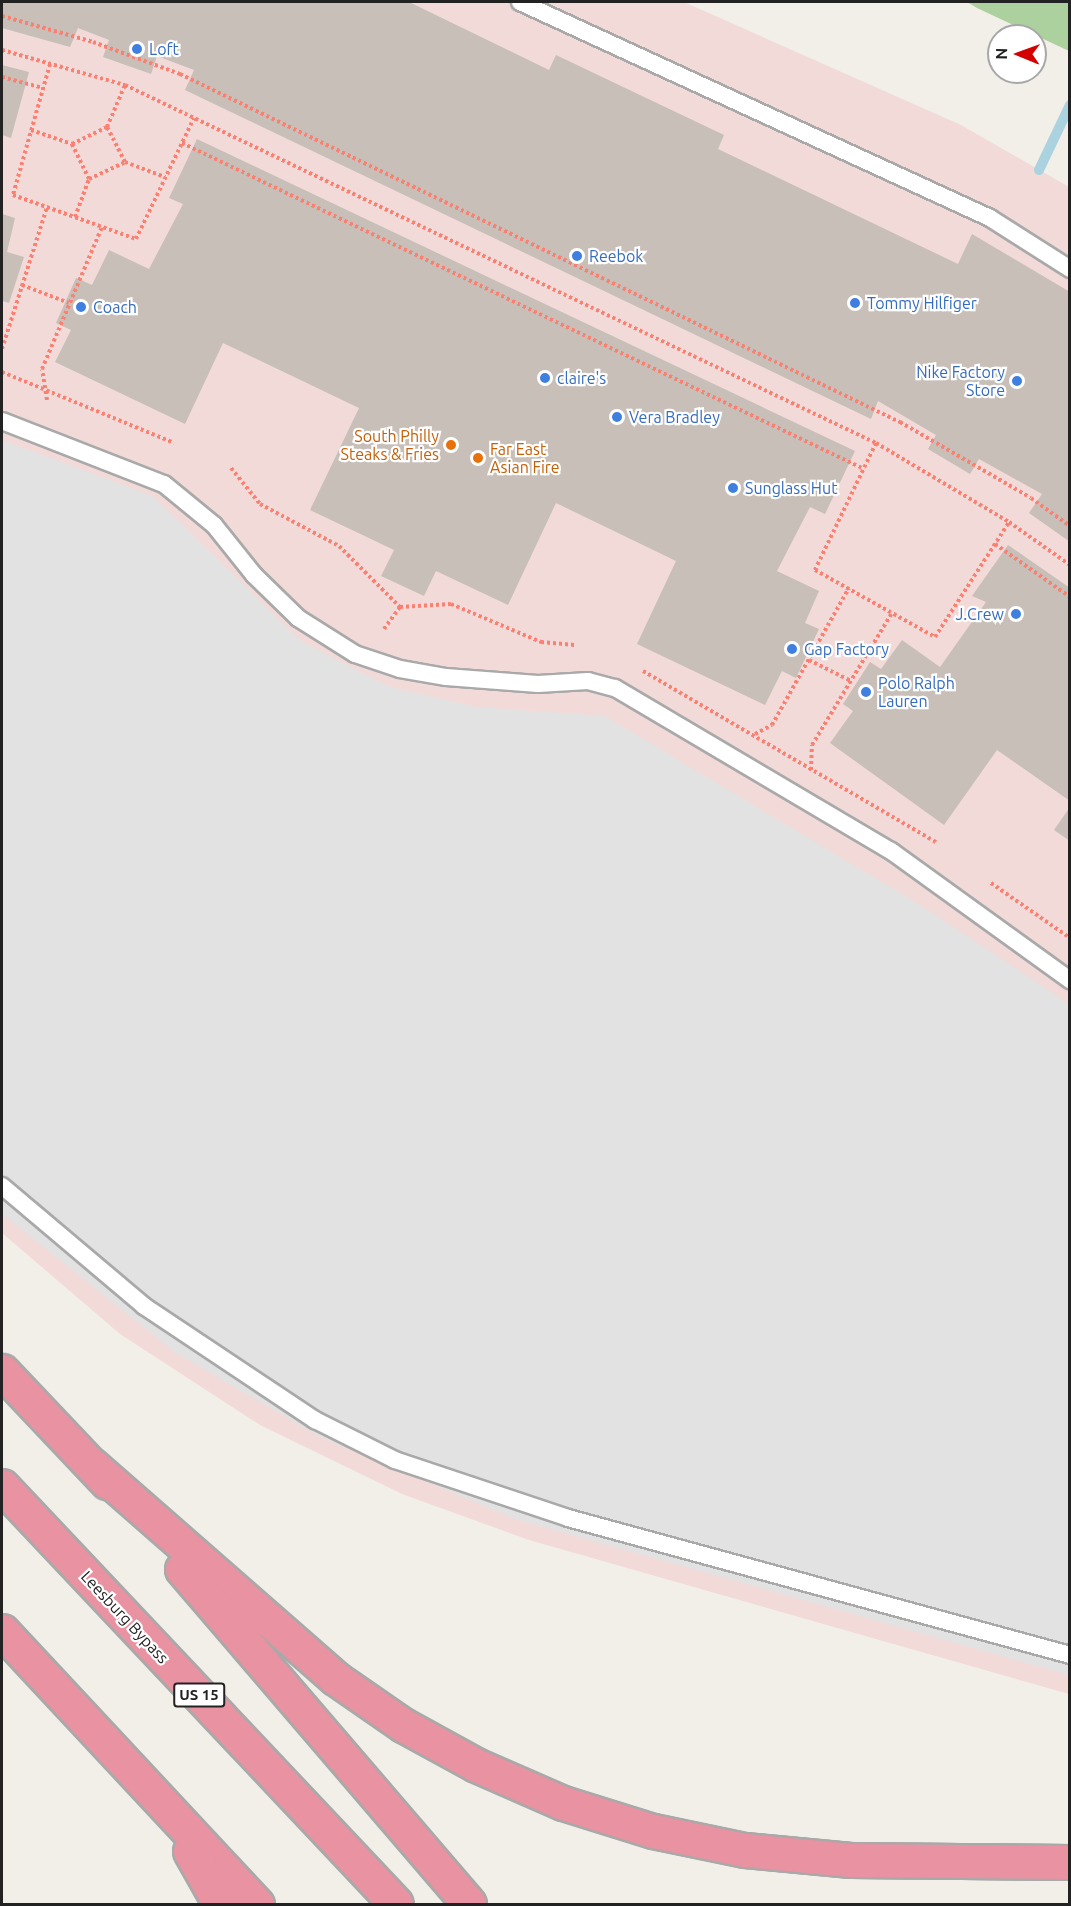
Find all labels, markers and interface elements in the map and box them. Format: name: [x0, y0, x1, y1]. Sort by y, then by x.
north arrow: [987, 24, 1047, 84]
place label: Loft: [149, 39, 179, 59]
marker: Loft: [130, 42, 144, 56]
text: N: [992, 48, 1010, 60]
place label: Reebok: [589, 246, 643, 266]
marker: Reebok: [570, 249, 584, 263]
place label: Tommy Hilfiger: [867, 293, 977, 313]
marker: Tommy Hilfiger: [848, 296, 862, 310]
place label: Coach: [93, 297, 137, 317]
marker: Coach: [74, 300, 88, 314]
place label: Nike Factory Store: [916, 362, 1005, 400]
place label: claire's: [557, 368, 606, 388]
marker: claire's: [538, 371, 552, 385]
marker: Nike Factory Store: [1010, 374, 1024, 388]
place label: Vera Bradley: [629, 407, 720, 427]
marker: Vera Bradley: [610, 410, 624, 424]
place label: South Philly Steaks & Fries: [341, 426, 439, 464]
marker: South Philly Steaks & Fries: [444, 438, 458, 452]
place label: Far East Asian Fire: [490, 439, 560, 477]
marker: Far East Asian Fire: [471, 451, 485, 465]
place label: Sunglass Hut: [745, 478, 837, 498]
marker: Sunglass Hut: [726, 481, 740, 495]
place label: J.Crew: [955, 604, 1004, 624]
marker: J.Crew: [1009, 607, 1023, 621]
place label: Gap Factory: [804, 639, 889, 659]
marker: Gap Factory: [785, 642, 799, 656]
place label: Polo Ralph Lauren: [878, 673, 955, 711]
marker: Polo Ralph Lauren: [859, 685, 873, 699]
street label: Leesburg Bypass: [77, 1567, 173, 1667]
road number: US 15: [172, 1683, 226, 1707]

